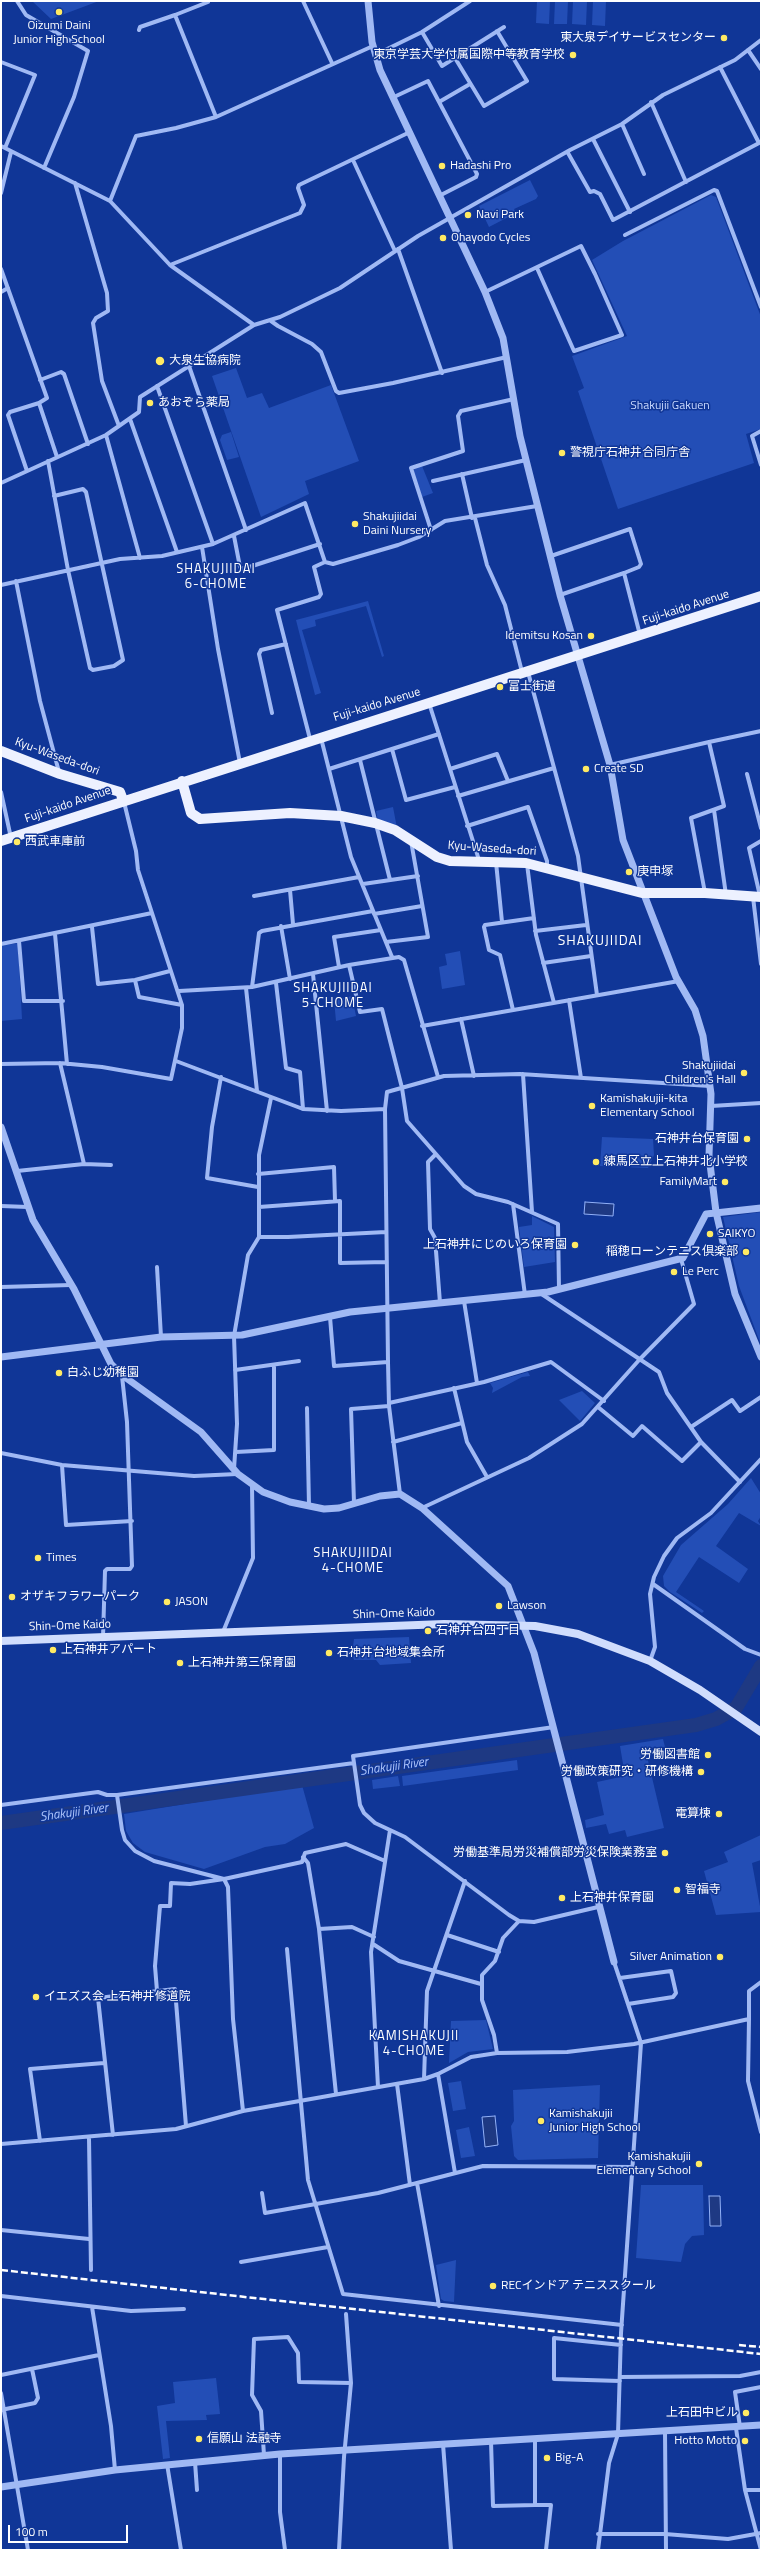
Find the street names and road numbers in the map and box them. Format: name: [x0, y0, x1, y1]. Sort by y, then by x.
street label: Fuji-kaido Avenue: [641, 587, 731, 629]
street label: Fuji-kaido Avenue: [332, 685, 422, 725]
street label: Kyu-Waseda-dori: [13, 735, 101, 779]
street label: Fuji-kaido Avenue: [23, 784, 113, 826]
street label: Kyu-Waseda-dori: [447, 839, 537, 859]
street label: Shin-Ome Kaido: [353, 1605, 435, 1623]
street label: Shin-Ome Kaido: [29, 1617, 111, 1635]

